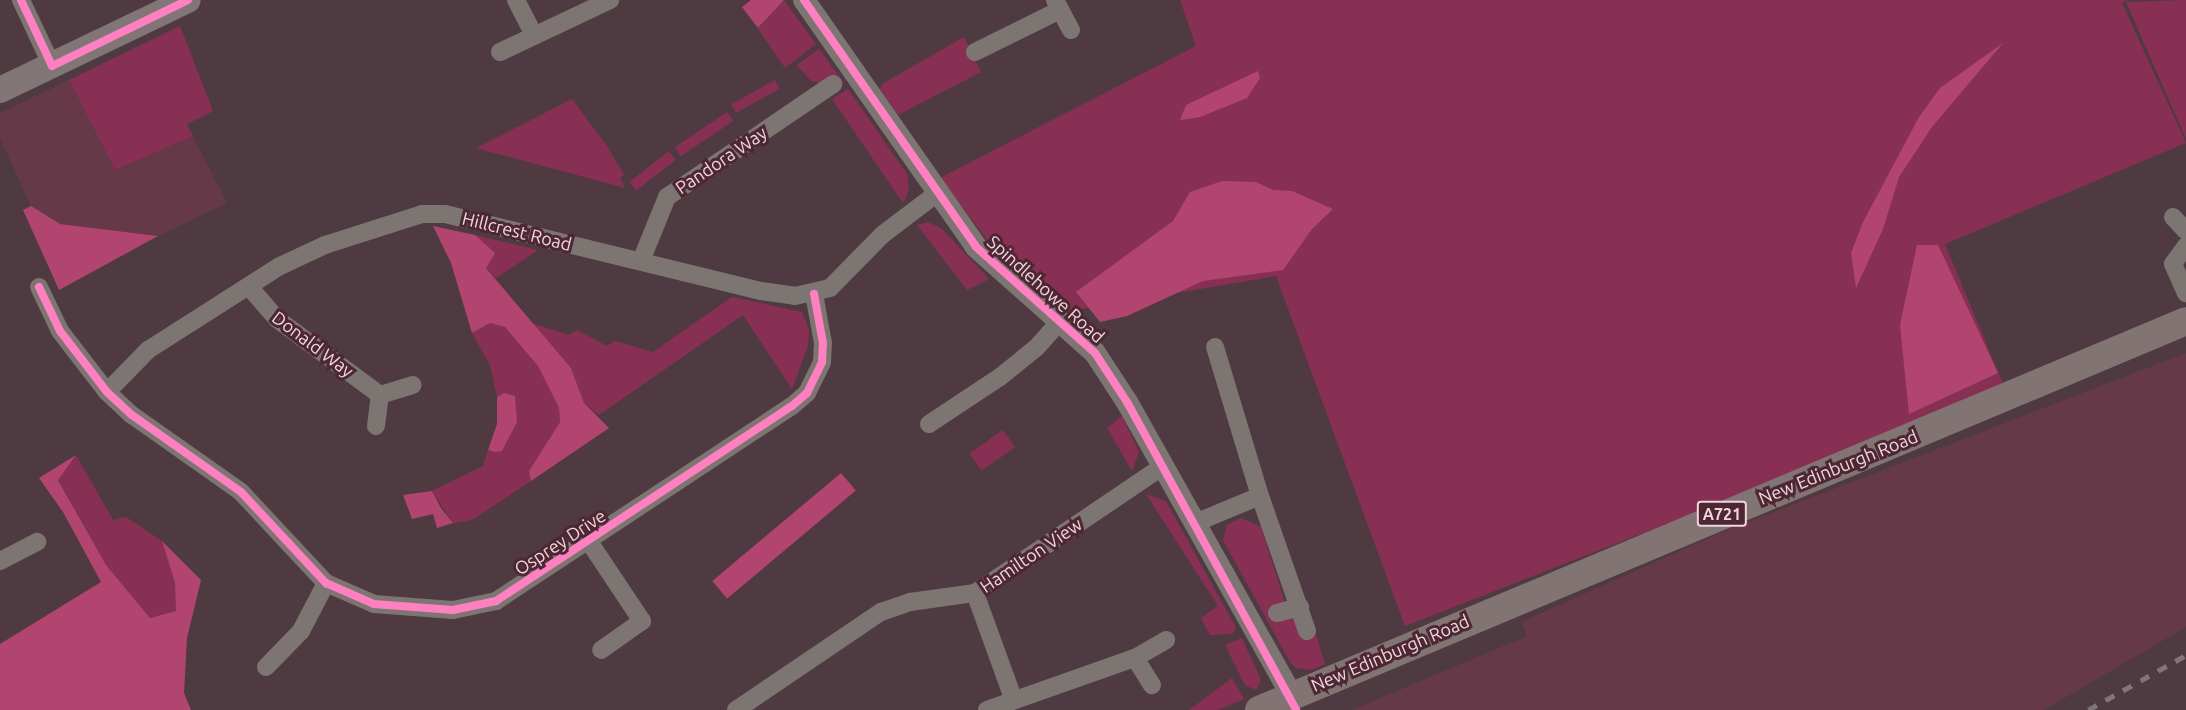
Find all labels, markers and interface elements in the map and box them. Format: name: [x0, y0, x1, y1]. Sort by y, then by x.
street label: Pandora Way: [671, 122, 771, 198]
street label: Hillcrest Road: [460, 207, 574, 255]
street label: Spindlehowe Road: [983, 231, 1109, 347]
street label: Donald Way: [268, 306, 358, 382]
street label: New Edinburgh Road: [1755, 425, 1921, 509]
road number: A721: [1696, 501, 1748, 527]
street label: Osprey Drive: [510, 505, 610, 579]
street label: Hamilton View: [976, 513, 1086, 597]
street label: New Edinburgh Road: [1308, 610, 1472, 696]

